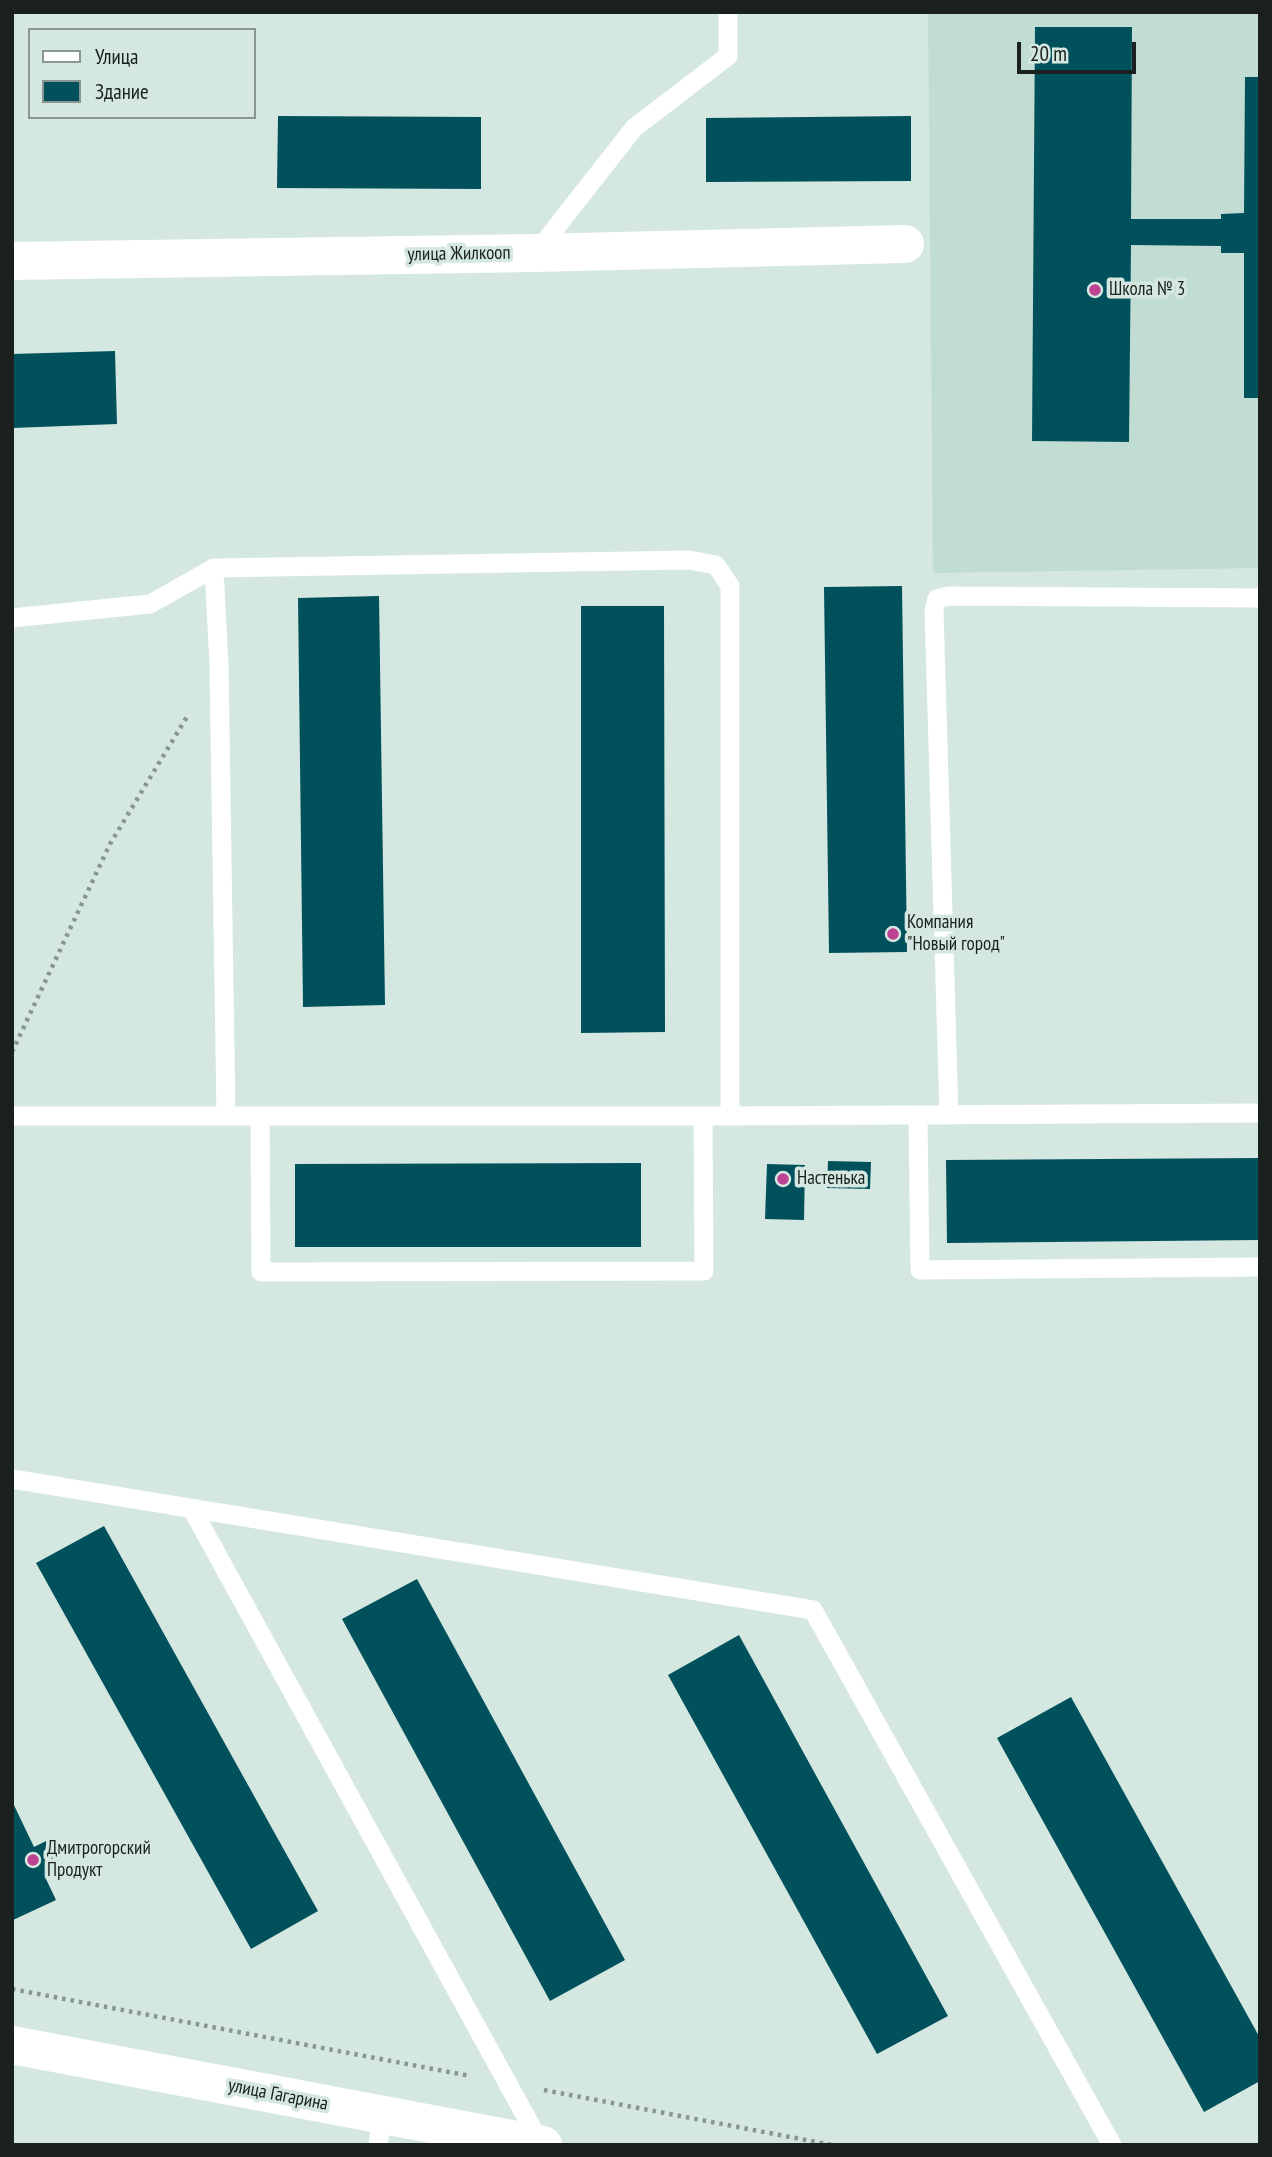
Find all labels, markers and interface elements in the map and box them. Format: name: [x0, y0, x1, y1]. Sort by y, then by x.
legend: [28, 28, 256, 119]
scale bar: [1020, 28, 1139, 72]
text: 20 m: [1030, 40, 1067, 67]
text: Улица: [95, 43, 138, 70]
text: Здание: [95, 78, 149, 105]
street label: улица Жилкооп: [407, 242, 511, 266]
place label: Школа № 3: [1109, 279, 1185, 301]
marker: Школа № 3: [1087, 282, 1103, 298]
place label: Компания "Новый город": [907, 912, 1005, 956]
marker: Компания "Новый город": [885, 926, 901, 942]
place label: Настенька: [797, 1168, 865, 1190]
marker: Настенька: [775, 1171, 791, 1187]
place label: Дмитрогорский Продукт: [47, 1838, 151, 1882]
marker: Дмитрогорский Продукт: [25, 1852, 41, 1868]
street label: улица Гагарина: [226, 2074, 330, 2116]

